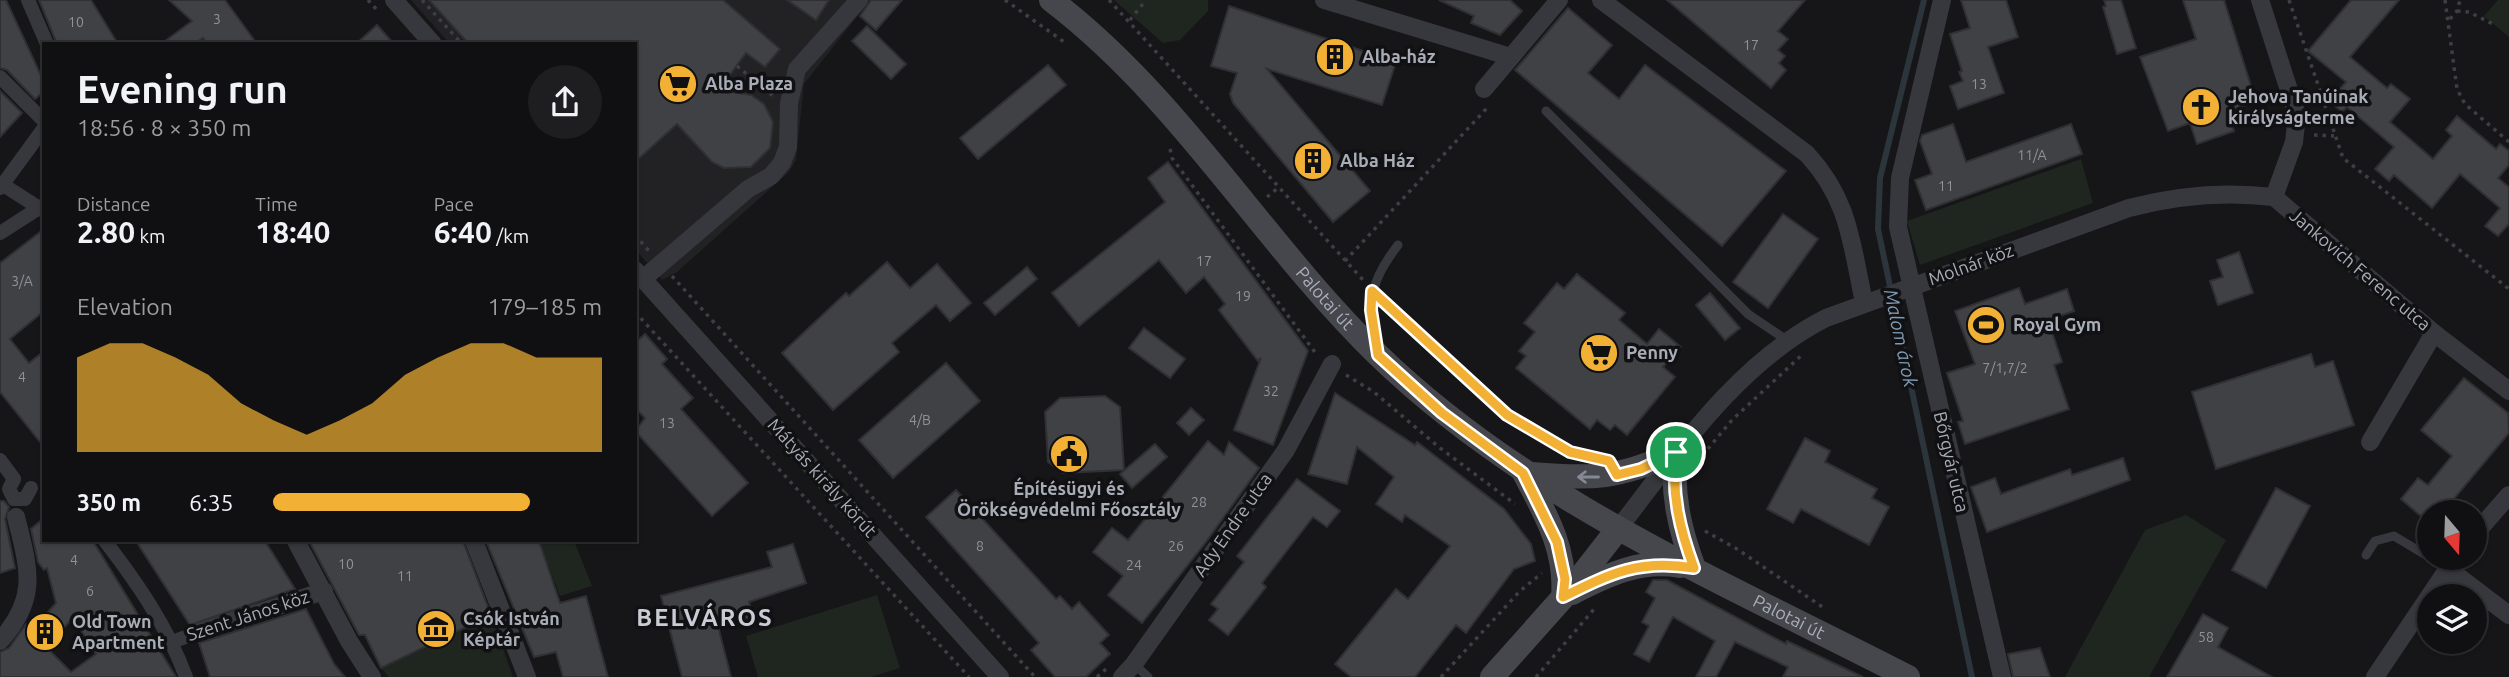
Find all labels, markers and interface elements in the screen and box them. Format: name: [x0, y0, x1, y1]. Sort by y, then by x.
house number: 3: [213, 11, 221, 27]
house number: 10: [68, 14, 84, 30]
building icon: Alba-ház: [1314, 36, 1356, 78]
house number: 17: [1743, 37, 1759, 53]
place label: Alba-ház: [1362, 46, 1436, 66]
supermarket icon: Alba Plaza: [657, 63, 699, 105]
button: share: [528, 65, 602, 139]
text: Evening run: [77, 68, 288, 110]
place label: Alba Plaza: [705, 73, 793, 93]
house number: 13: [1971, 76, 1987, 92]
church icon: Jehova Tanúinak királyságterme: [2180, 86, 2222, 128]
place label: Jehova Tanúinak királyságterme: [2228, 86, 2368, 127]
text: 18:56 · 8 × 350 m: [77, 115, 251, 140]
building icon: Alba Ház: [1292, 140, 1334, 182]
house number: 11/A: [2017, 147, 2047, 163]
place label: Alba Ház: [1340, 150, 1415, 170]
house number: 11: [1938, 178, 1954, 194]
text: Distance: [77, 193, 151, 215]
text: Time: [255, 193, 298, 215]
text: Pace: [434, 193, 474, 215]
street label: Jankovich Ferenc utca: [2286, 205, 2435, 334]
text: 2.80: [77, 215, 135, 249]
text: 18:40: [255, 215, 330, 249]
text: 6:40: [434, 215, 492, 249]
text: km: [135, 225, 165, 247]
text: /km: [492, 225, 529, 247]
street label: Molnár köz: [1926, 239, 2016, 289]
house number: 17: [1196, 253, 1212, 269]
street label: Palotai út: [1292, 262, 1359, 333]
house number: 3/A: [11, 273, 33, 289]
water label: Malom árok: [1880, 287, 1922, 389]
house number: 19: [1235, 288, 1251, 304]
text: Elevation: [77, 294, 173, 319]
text: 179–185 m: [488, 294, 602, 319]
sports icon: Royal Gym: [1965, 304, 2007, 346]
place label: Royal Gym: [2013, 314, 2101, 334]
supermarket icon: Penny: [1578, 332, 1620, 374]
place label: Penny: [1626, 342, 1678, 362]
house number: 7/1,7/2: [1982, 360, 2028, 376]
house number: 4: [18, 369, 26, 385]
house number: 32: [1263, 383, 1279, 399]
street label: Bőrgyár utca: [1931, 409, 1973, 514]
house number: 4/B: [909, 412, 931, 428]
street label: Mátyás király körút: [764, 414, 881, 541]
house number: 13: [659, 415, 675, 431]
pin: [1646, 422, 1706, 482]
public building icon: Építésügyi és Örökségvédelmi Főosztály: [1048, 433, 1090, 475]
icon: arrive: [1657, 433, 1695, 471]
street label: Ady Endre utca: [1189, 469, 1275, 580]
one-way arrow: [1577, 470, 1600, 484]
place label: Építésügyi és Örökségvédelmi Főosztály: [957, 477, 1181, 519]
text: 350 m: [77, 490, 141, 515]
text: 6:35: [189, 490, 234, 515]
house number: 28: [1191, 494, 1207, 510]
north arrow: [2417, 500, 2487, 570]
map controls: [2417, 500, 2487, 654]
house number: 8: [976, 538, 984, 554]
house number: 26: [1168, 538, 1184, 554]
house number: 4: [70, 552, 78, 568]
house number: 10: [338, 556, 354, 572]
house number: 24: [1126, 557, 1142, 573]
house number: 11: [397, 568, 413, 584]
house number: 6: [86, 583, 94, 599]
button: layers: [2417, 584, 2487, 654]
street label: Szent János köz: [184, 586, 311, 644]
street label: Palotai út: [1750, 590, 1828, 642]
district label: BELVÁROS: [636, 602, 774, 631]
museum icon: Csók István Képtár: [415, 608, 457, 650]
place label: Csók István Képtár: [463, 608, 560, 649]
building icon: Old Town Apartment: [24, 611, 66, 653]
place label: Old Town Apartment: [72, 611, 165, 652]
house number: 58: [2198, 629, 2214, 645]

